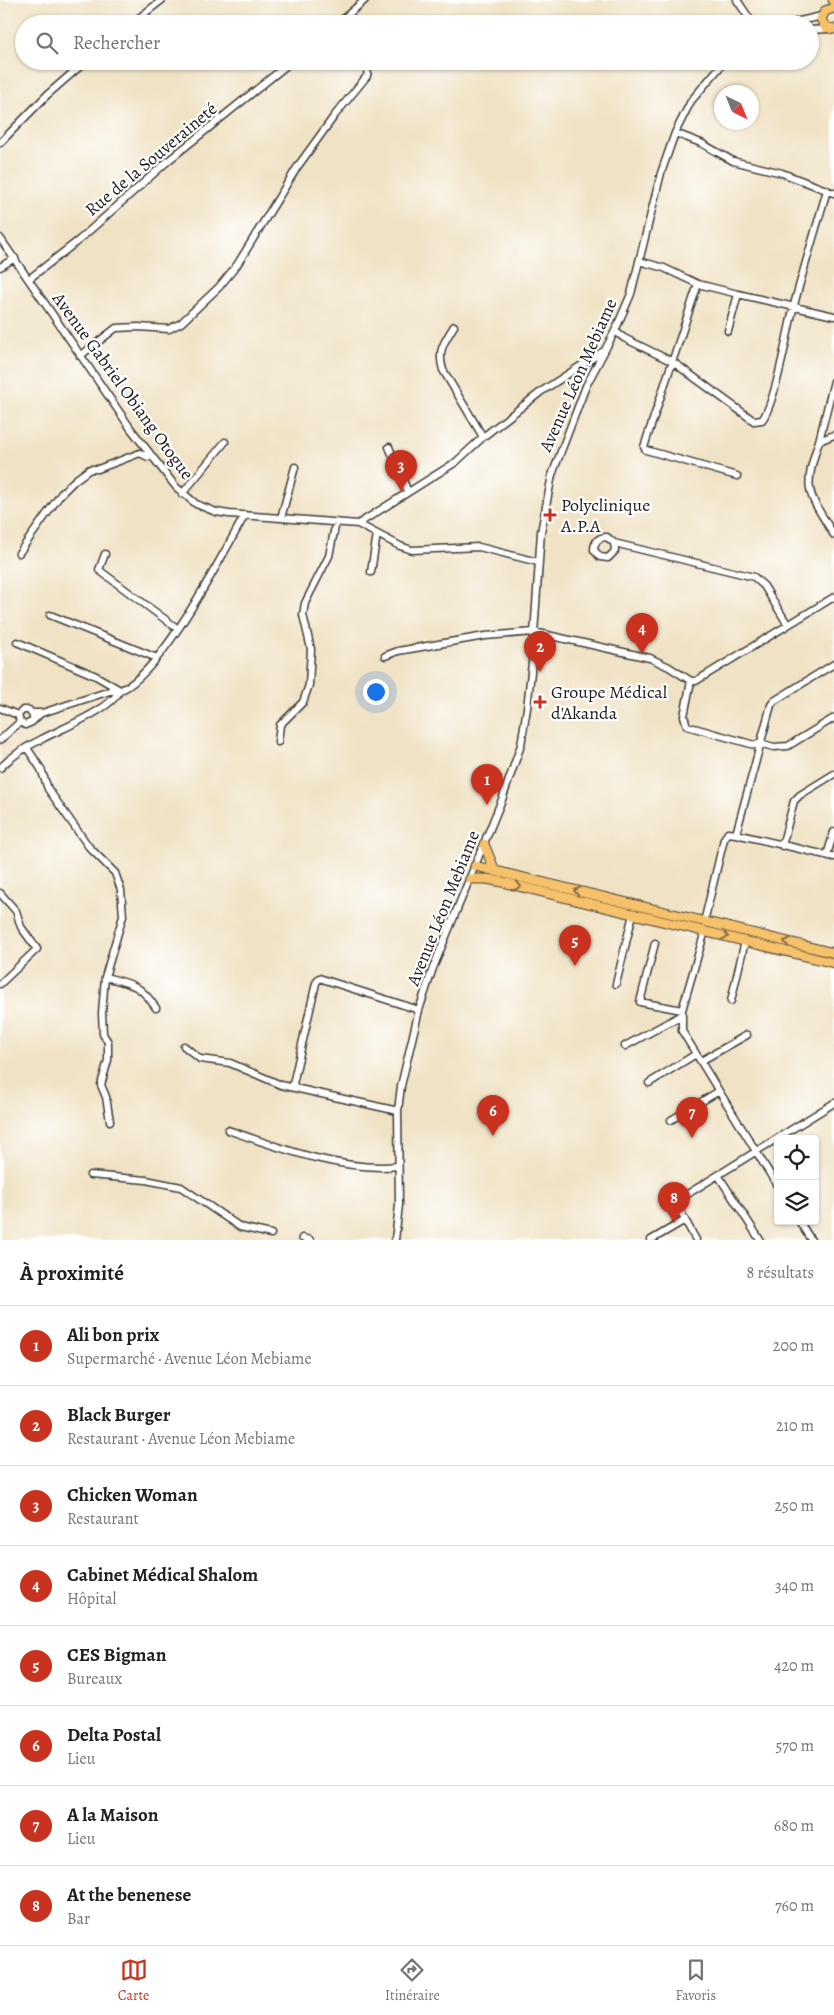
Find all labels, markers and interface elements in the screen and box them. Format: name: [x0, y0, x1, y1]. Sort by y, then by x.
search box: [15, 15, 819, 70]
icon: search: [33, 29, 61, 57]
text: Rechercher: [73, 30, 160, 56]
north arrow: [714, 85, 759, 130]
street label: Rue de la Souveraineté: [80, 97, 222, 221]
street label: Avenue Gabriel Obiang Otogue: [46, 287, 199, 485]
street label: Avenue Léon Mebiame: [533, 295, 623, 456]
pin: 3: [385, 450, 417, 491]
place label: Polyclinique A.P.A: [560, 493, 650, 538]
marker: Polyclinique A.P.A: [543, 508, 557, 522]
pin: 4: [626, 613, 658, 654]
pin: 2: [524, 631, 556, 672]
your location: [363, 679, 389, 705]
place label: Groupe Médical d'Akanda: [551, 680, 668, 725]
marker: Groupe Médical d'Akanda: [533, 695, 547, 709]
pin: 1: [471, 764, 503, 805]
street label: Avenue Léon Mebiame: [401, 827, 485, 990]
one-way arrow: [514, 880, 523, 891]
one-way arrow: [572, 886, 581, 897]
pin: 5: [559, 925, 591, 966]
one-way arrow: [721, 930, 730, 941]
one-way arrow: [782, 937, 791, 948]
pin: 6: [477, 1095, 509, 1136]
pin: 7: [676, 1097, 708, 1138]
map controls: [774, 1135, 819, 1225]
button: locate: [774, 1135, 819, 1180]
button: layers: [774, 1180, 819, 1225]
pin: 8: [658, 1182, 690, 1223]
text: À proximité: [20, 1259, 124, 1287]
text: 8 résultats: [746, 1262, 814, 1284]
text: Ali bon prix: [67, 1322, 159, 1348]
text: 1: [33, 1335, 39, 1357]
text: 200 m: [773, 1335, 814, 1357]
text: Supermarché · Avenue Léon Mebiame: [67, 1348, 312, 1370]
text: Black Burger: [67, 1402, 171, 1428]
text: 2: [32, 1415, 40, 1437]
text: 210 m: [776, 1415, 814, 1437]
text: Restaurant · Avenue Léon Mebiame: [67, 1428, 295, 1450]
text: Chicken Woman: [67, 1482, 198, 1508]
text: 3: [33, 1495, 39, 1517]
text: 250 m: [775, 1495, 814, 1517]
text: Restaurant: [67, 1508, 139, 1530]
text: Cabinet Médical Shalom: [67, 1562, 258, 1588]
text: 4: [32, 1575, 40, 1597]
text: 340 m: [775, 1575, 814, 1597]
text: Hôpital: [67, 1588, 116, 1610]
text: CES Bigman: [67, 1642, 166, 1668]
text: 5: [33, 1655, 39, 1677]
text: 420 m: [774, 1655, 814, 1677]
text: Bureaux: [67, 1668, 122, 1690]
text: Delta Postal: [67, 1722, 161, 1748]
text: 6: [32, 1735, 40, 1757]
text: 570 m: [775, 1735, 814, 1757]
text: Lieu: [67, 1748, 95, 1770]
text: A la Maison: [67, 1802, 158, 1828]
text: 7: [33, 1815, 39, 1837]
text: 680 m: [774, 1815, 814, 1837]
text: Lieu: [67, 1828, 95, 1850]
text: At the benenese: [67, 1882, 191, 1908]
text: 8: [32, 1895, 40, 1917]
text: 760 m: [775, 1895, 814, 1917]
text: Bar: [67, 1908, 90, 1930]
tab: Carte: [118, 1956, 149, 2005]
tab: Itinéraire: [385, 1956, 440, 2005]
tab: Favoris: [675, 1956, 716, 2005]

